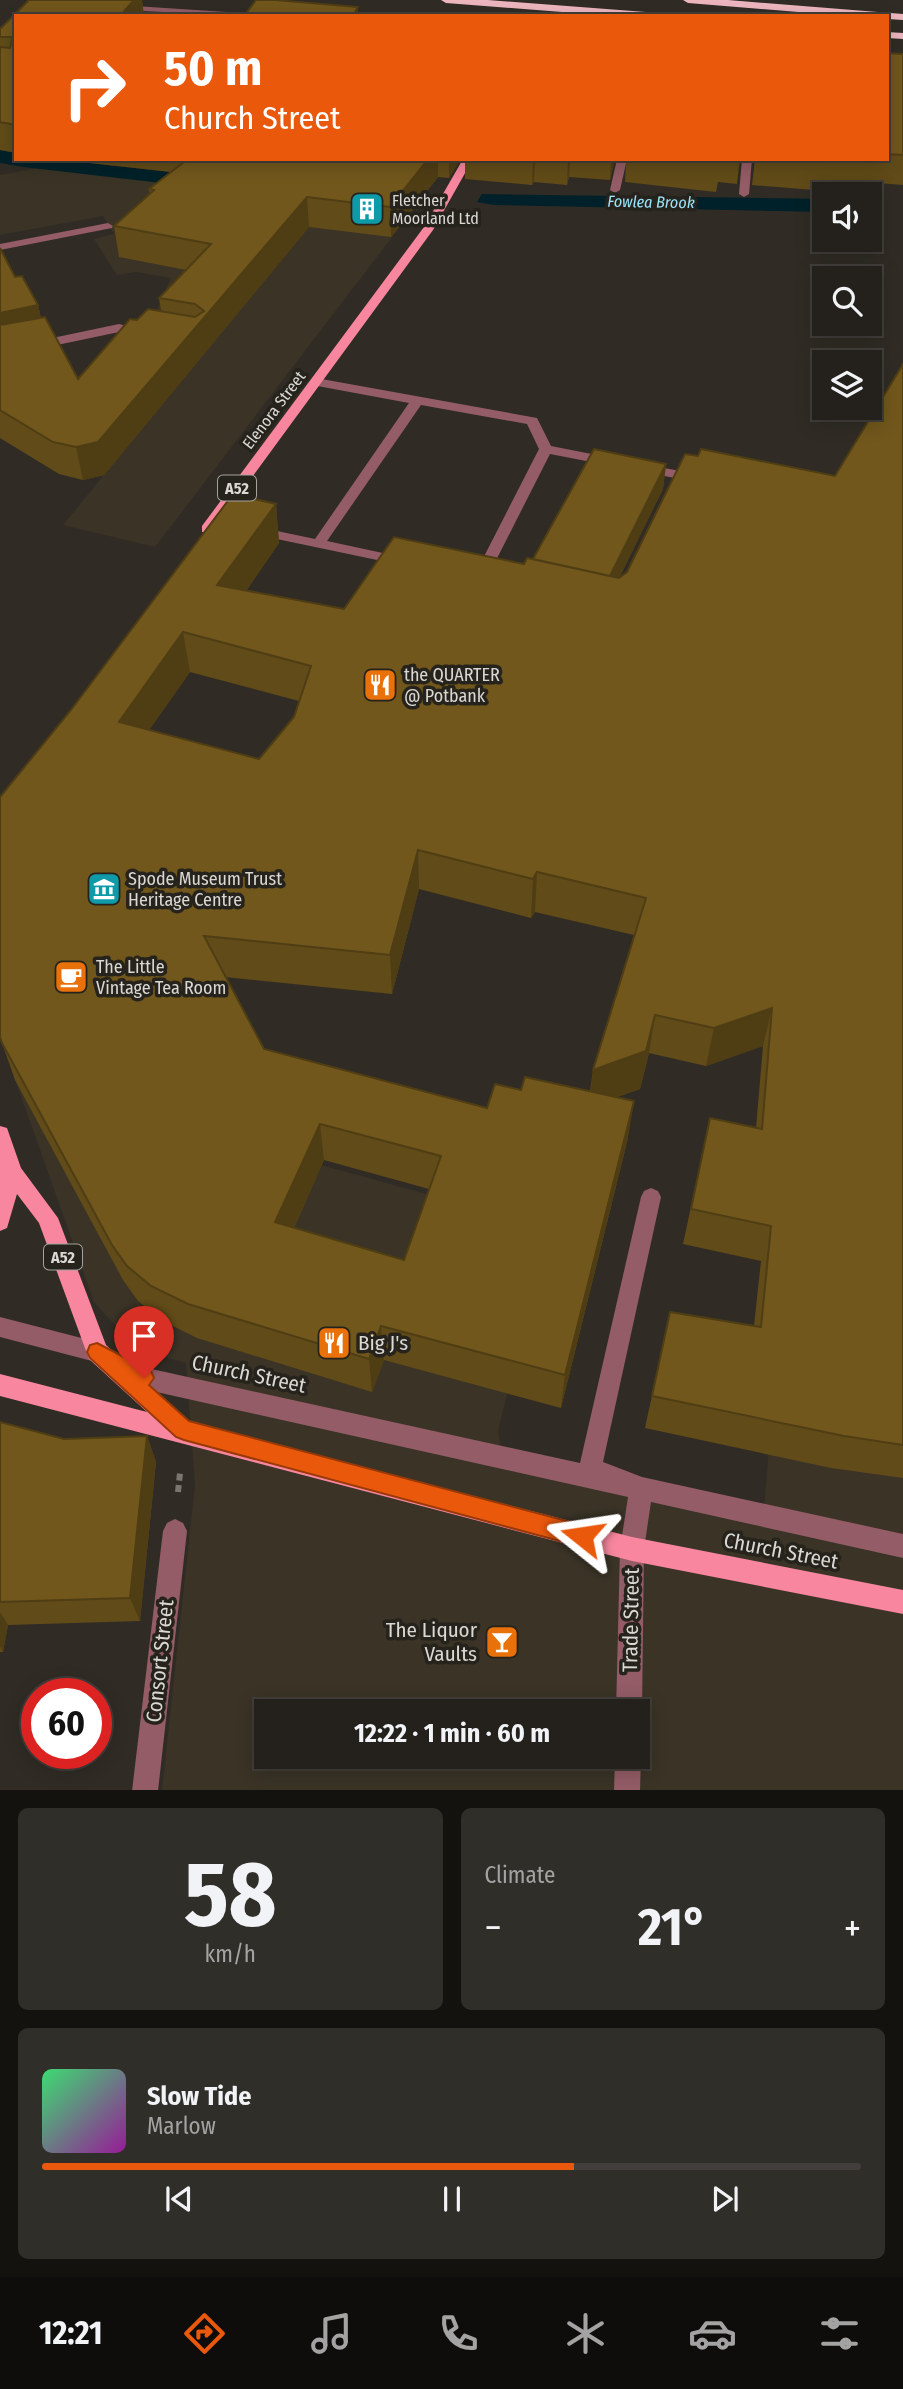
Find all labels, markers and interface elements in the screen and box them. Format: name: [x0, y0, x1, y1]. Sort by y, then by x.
text: 50 m: [164, 39, 262, 98]
icon: right: [49, 42, 140, 133]
text: Church Street: [164, 99, 341, 137]
map controls: [812, 182, 882, 420]
button: sound: [812, 182, 882, 252]
building icon: Fletcher Moorland Ltd: [348, 190, 386, 228]
place label: Fletcher Moorland Ltd: [392, 191, 479, 228]
water label: Fowlea Brook: [607, 192, 695, 212]
button: search: [812, 266, 882, 336]
button: layers: [812, 350, 882, 420]
street label: Elenora Street: [239, 367, 310, 453]
road number: A52: [218, 475, 256, 500]
place label: the QUARTER @ Potbank: [404, 664, 500, 707]
restaurant icon: the QUARTER @ Potbank: [361, 666, 399, 704]
place label: Spode Museum Trust Heritage Centre: [128, 868, 282, 911]
museum icon: Spode Museum Trust Heritage Centre: [85, 870, 123, 908]
place label: The Little Vintage Tea Room: [96, 956, 226, 999]
cafe icon: The Little Vintage Tea Room: [52, 958, 90, 996]
road number: A52: [44, 1245, 82, 1270]
pin: [114, 1306, 174, 1378]
icon: arrive: [125, 1317, 163, 1355]
restaurant icon: Big J's: [315, 1324, 353, 1362]
place label: Big J's: [358, 1330, 408, 1356]
street label: Church Street: [190, 1349, 308, 1399]
position arrow: [545, 1499, 619, 1573]
street label: Church Street: [722, 1527, 840, 1575]
street label: Trade Street: [617, 1568, 645, 1672]
street label: Consort Street: [141, 1598, 179, 1724]
place label: The Liquor Vaults: [386, 1617, 478, 1667]
bar icon: The Liquor Vaults: [483, 1623, 521, 1661]
speed limit sign: 60: [21, 1678, 112, 1769]
text: 12:22 · 1 min · 60 m: [354, 1718, 550, 1749]
text: 58: [184, 1840, 277, 1949]
text: Climate: [485, 1861, 555, 1889]
text: 21°: [638, 1896, 707, 1959]
text: −: [485, 1905, 502, 1951]
text: +: [844, 1905, 861, 1951]
text: km/h: [205, 1940, 256, 1968]
text: Slow Tide: [147, 2081, 251, 2112]
text: Marlow: [147, 2112, 216, 2140]
icon: previous: [160, 2180, 198, 2218]
icon: pause: [433, 2180, 471, 2218]
icon: next: [706, 2180, 744, 2218]
icon: directions: [180, 2309, 229, 2358]
icon: music: [307, 2309, 356, 2358]
icon: phone: [434, 2309, 483, 2358]
icon: climate: [561, 2309, 610, 2358]
icon: car: [688, 2309, 737, 2358]
icon: filters: [815, 2309, 864, 2358]
text: 12:21: [39, 2314, 102, 2352]

